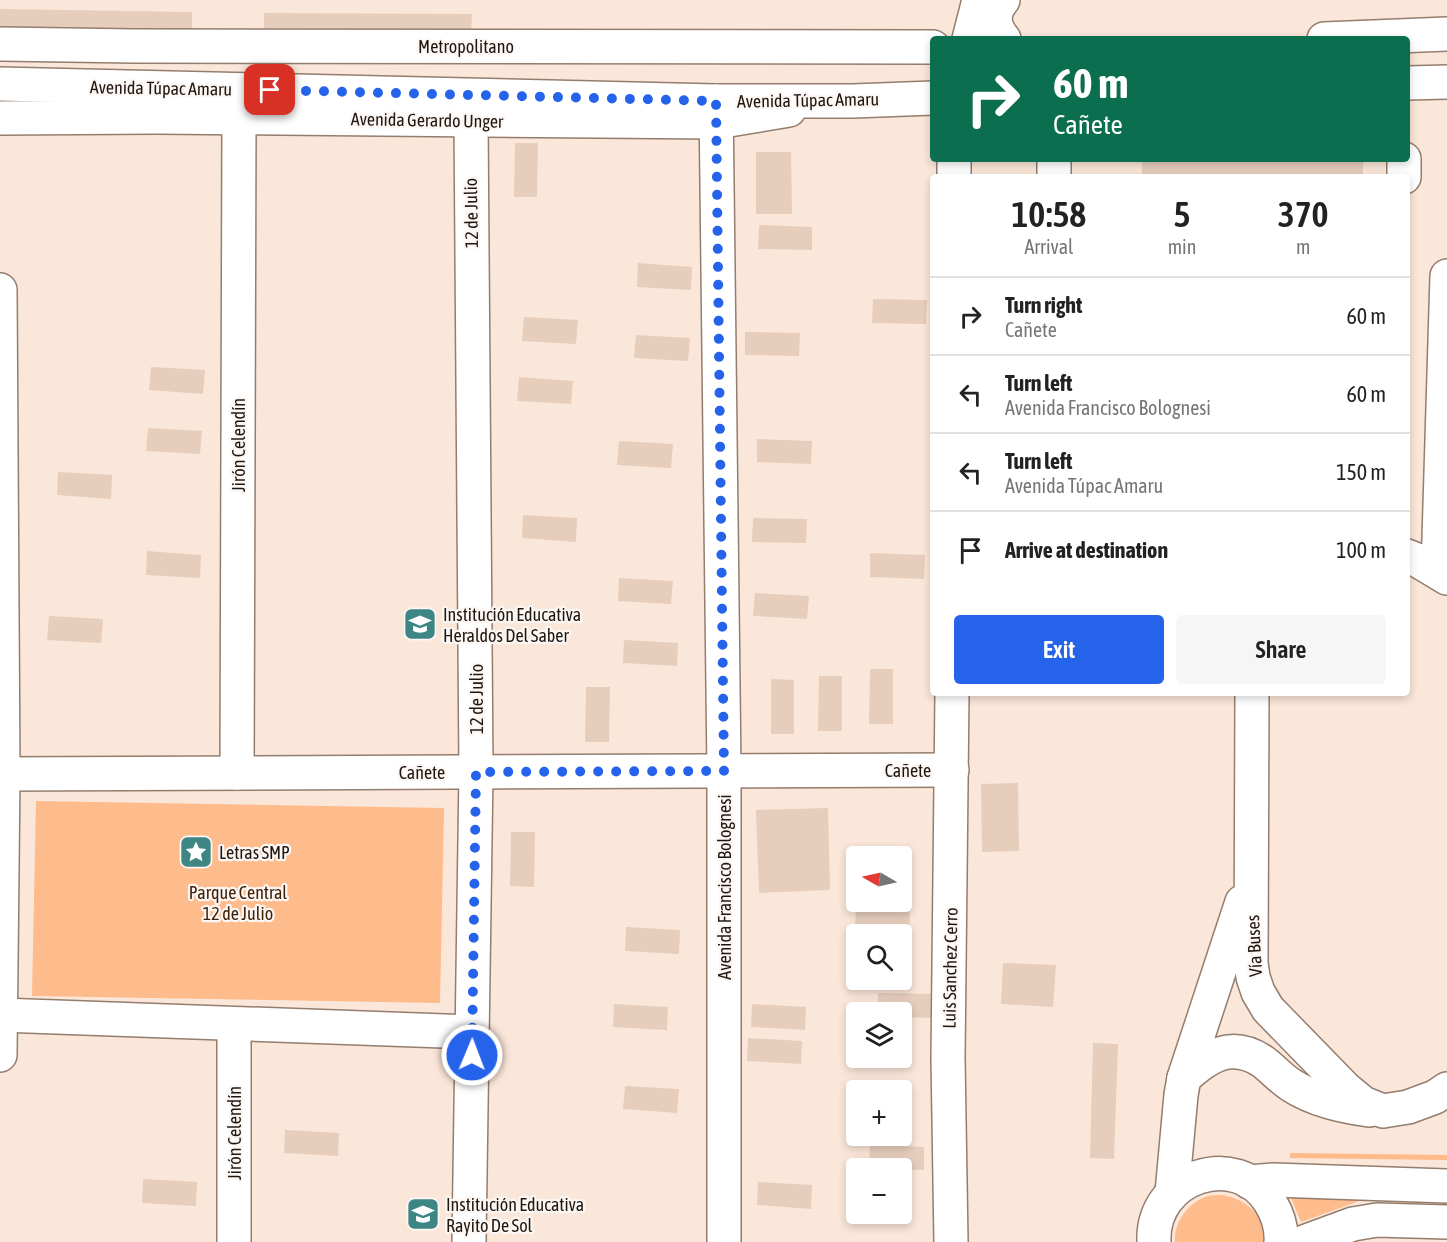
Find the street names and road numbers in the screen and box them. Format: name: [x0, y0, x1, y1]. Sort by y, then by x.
street label: Metropolitano: [418, 36, 514, 57]
street label: Avenida Túpac Amaru: [90, 76, 232, 100]
street label: Avenida Túpac Amaru: [737, 88, 879, 112]
street label: Avenida Gerardo Unger: [351, 108, 504, 132]
street label: 12 de Julio: [460, 178, 482, 248]
street label: Jirón Celendín: [228, 398, 249, 492]
street label: 12 de Julio: [466, 664, 487, 734]
street label: Cañete: [885, 760, 931, 781]
street label: Cañete: [399, 762, 445, 783]
street label: Avenida Francisco Bolognesi: [714, 794, 735, 980]
street label: Luis Sanchez Cerro: [938, 907, 962, 1029]
street label: Vía Buses: [1242, 915, 1266, 977]
street label: Jirón Celendín: [224, 1086, 245, 1180]

